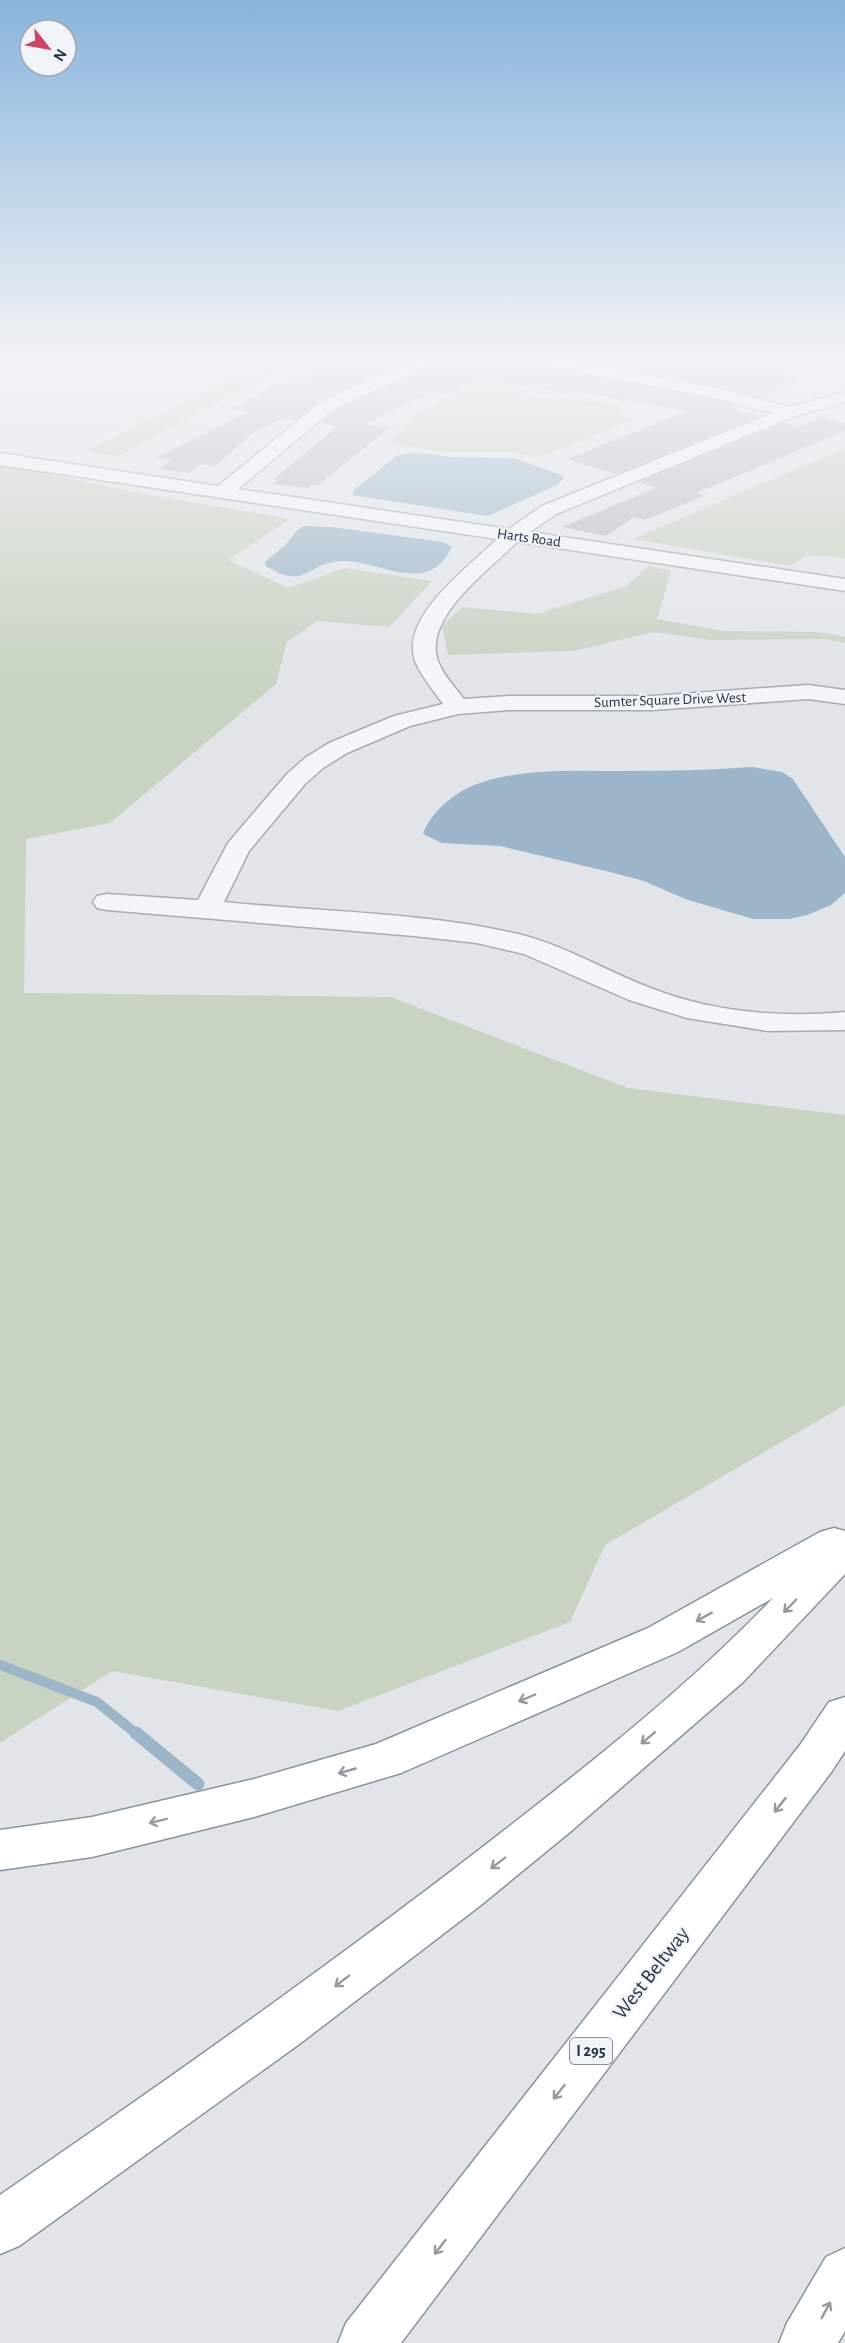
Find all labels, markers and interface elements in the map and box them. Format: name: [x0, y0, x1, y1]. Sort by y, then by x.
north arrow: [18, 18, 78, 78]
text: N: [50, 46, 70, 64]
street label: Harts Road: [496, 526, 562, 550]
street label: Sumter Square Drive West: [594, 690, 746, 710]
one-way arrow: [783, 1598, 797, 1613]
one-way arrow: [696, 1611, 713, 1623]
one-way arrow: [519, 1693, 537, 1705]
one-way arrow: [640, 1732, 656, 1745]
one-way arrow: [337, 1766, 356, 1777]
one-way arrow: [774, 1796, 787, 1812]
one-way arrow: [149, 1815, 168, 1827]
one-way arrow: [490, 1857, 506, 1870]
street label: West Beltway: [609, 1923, 693, 2023]
one-way arrow: [334, 1974, 350, 1987]
road number: I 295: [570, 2038, 612, 2064]
one-way arrow: [552, 2084, 565, 2100]
one-way arrow: [433, 2238, 446, 2254]
one-way arrow: [820, 2302, 832, 2319]

